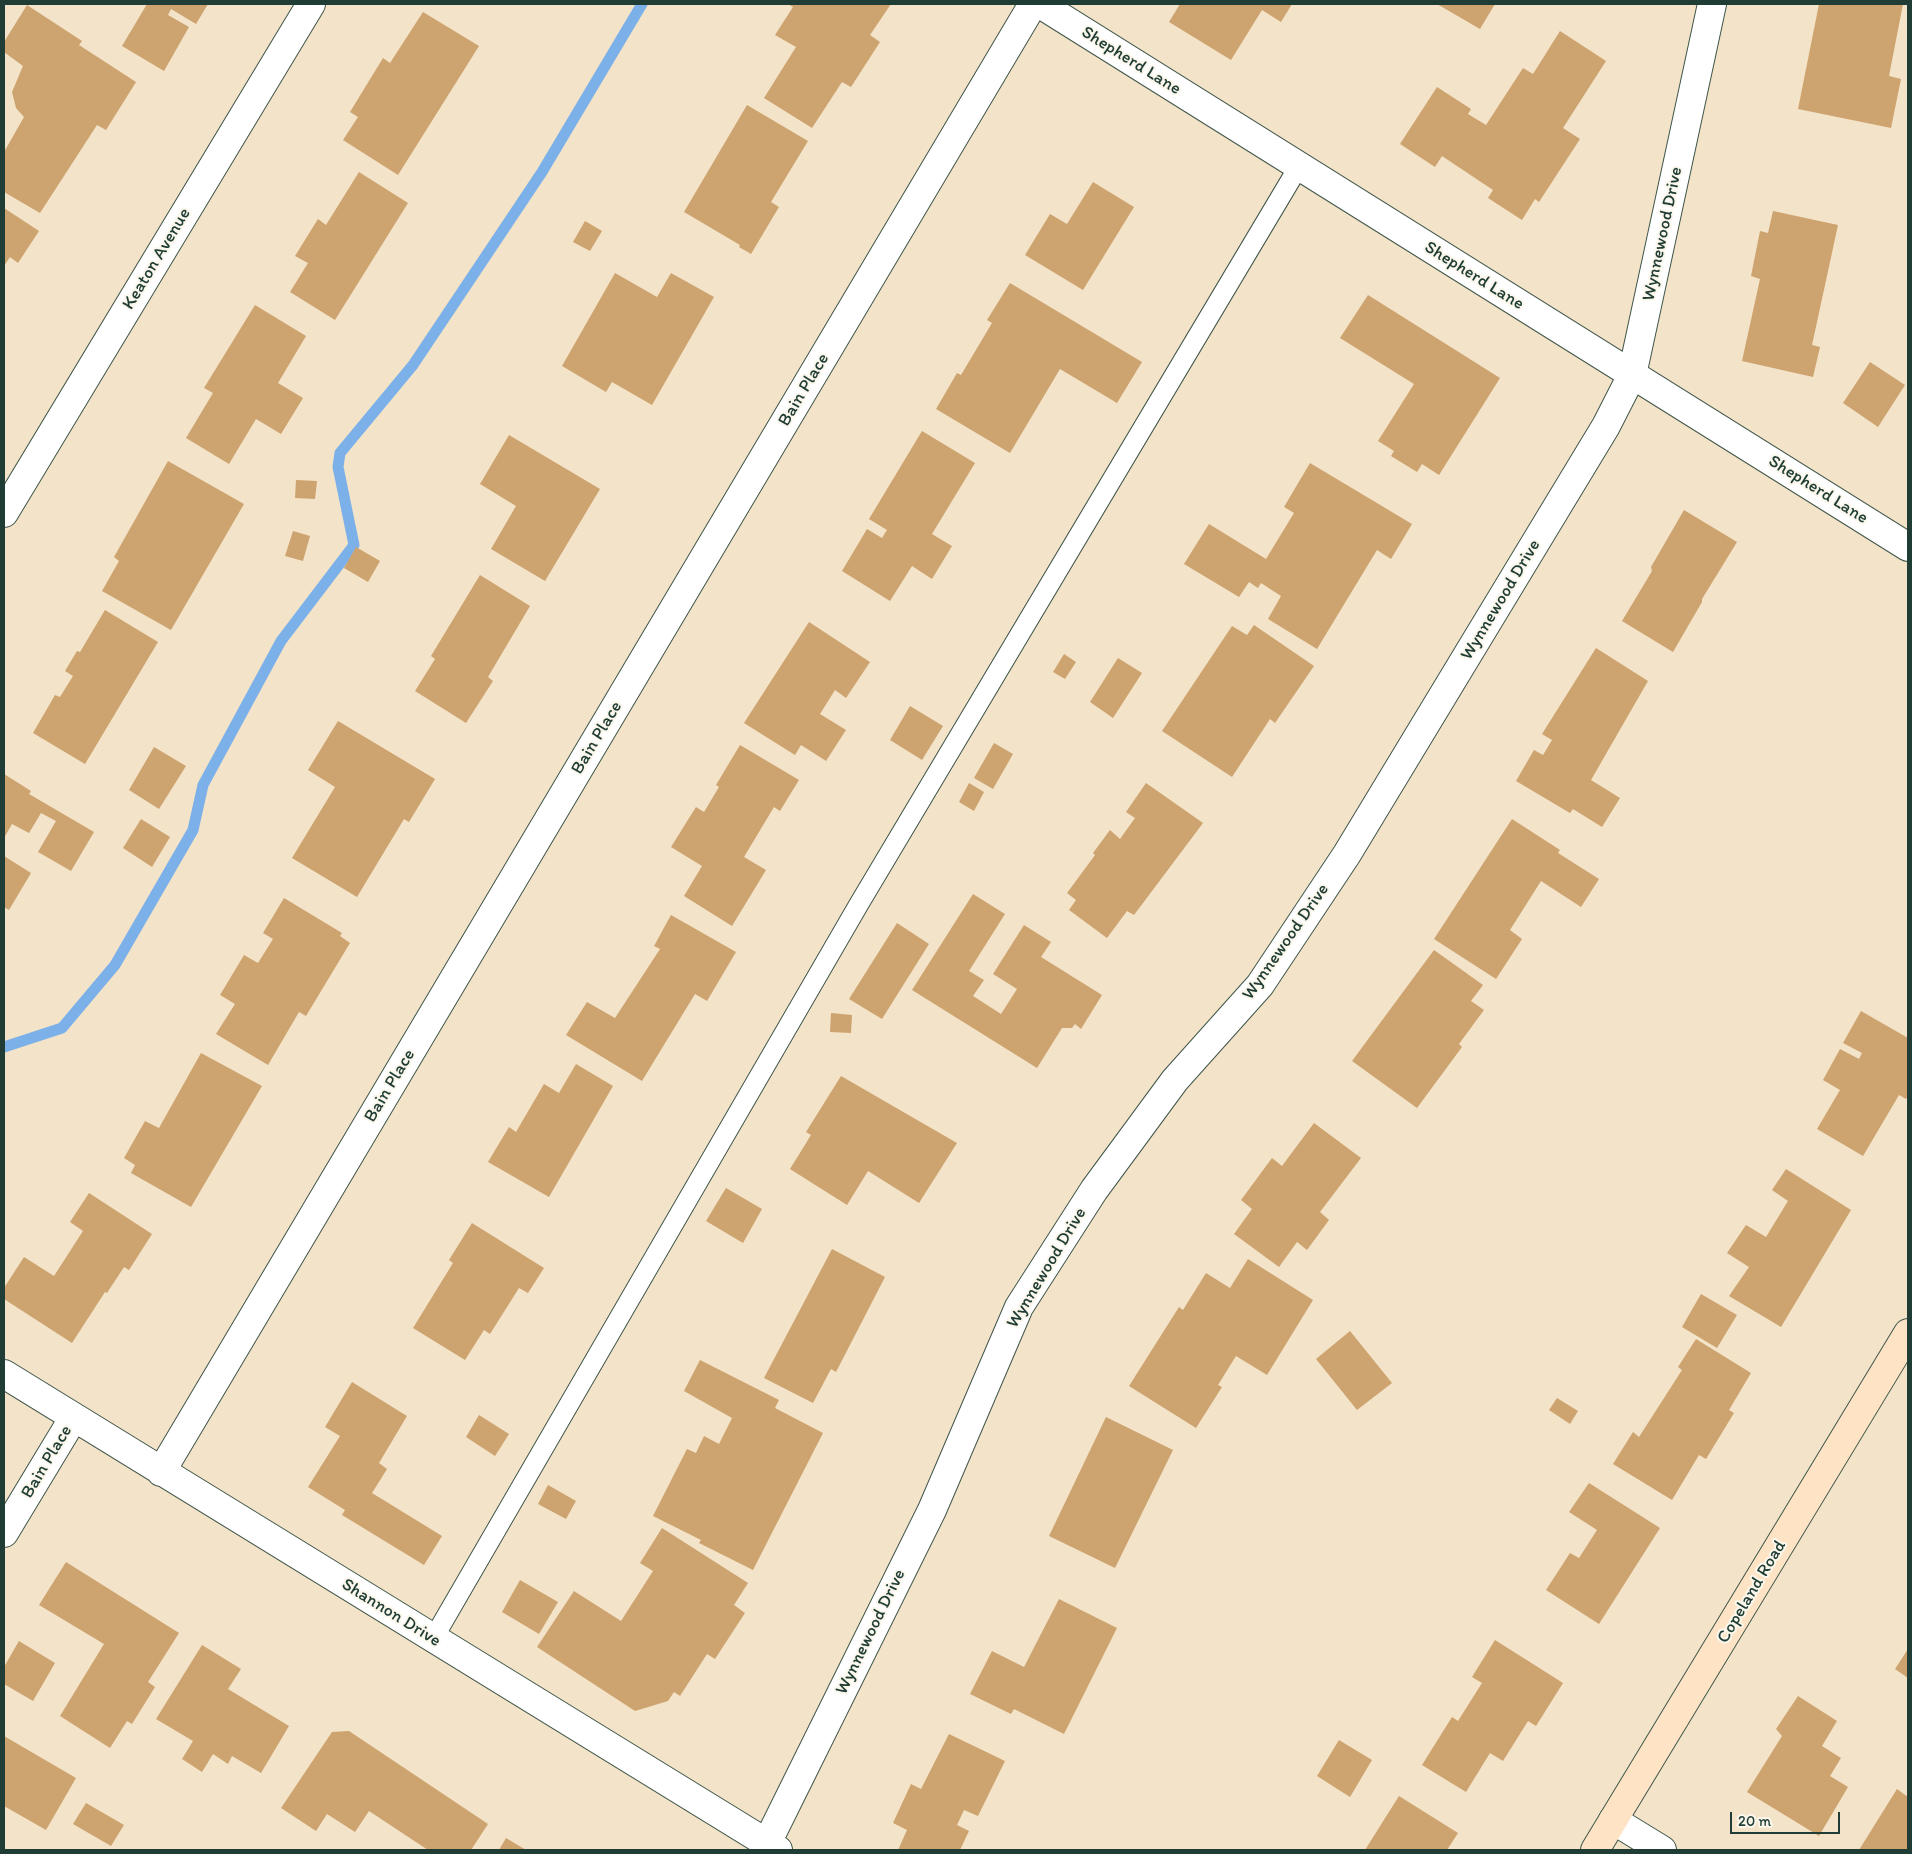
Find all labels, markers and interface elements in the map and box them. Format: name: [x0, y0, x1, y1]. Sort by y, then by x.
street label: Shepherd Lane: [1077, 22, 1185, 100]
street label: Wynnewood Drive: [1638, 165, 1688, 303]
street label: Keaton Avenue: [118, 204, 196, 314]
street label: Shepherd Lane: [1420, 237, 1528, 315]
street label: Bain Place: [774, 350, 834, 430]
street label: Shepherd Lane: [1764, 451, 1872, 529]
street label: Wynnewood Drive: [1457, 536, 1545, 664]
street label: Bain Place: [567, 698, 627, 778]
street label: Wynnewood Drive: [1238, 880, 1334, 1004]
street label: Bain Place: [360, 1046, 420, 1126]
street label: Wynnewood Drive: [1003, 1204, 1091, 1332]
street label: Bain Place: [17, 1422, 77, 1502]
street label: Copeland Road: [1713, 1537, 1791, 1647]
street label: Wynnewood Drive: [831, 1566, 911, 1698]
street label: Shannon Drive: [337, 1574, 445, 1652]
scale bar: [1732, 1802, 1842, 1834]
text: 20 m: [1738, 1812, 1771, 1830]

